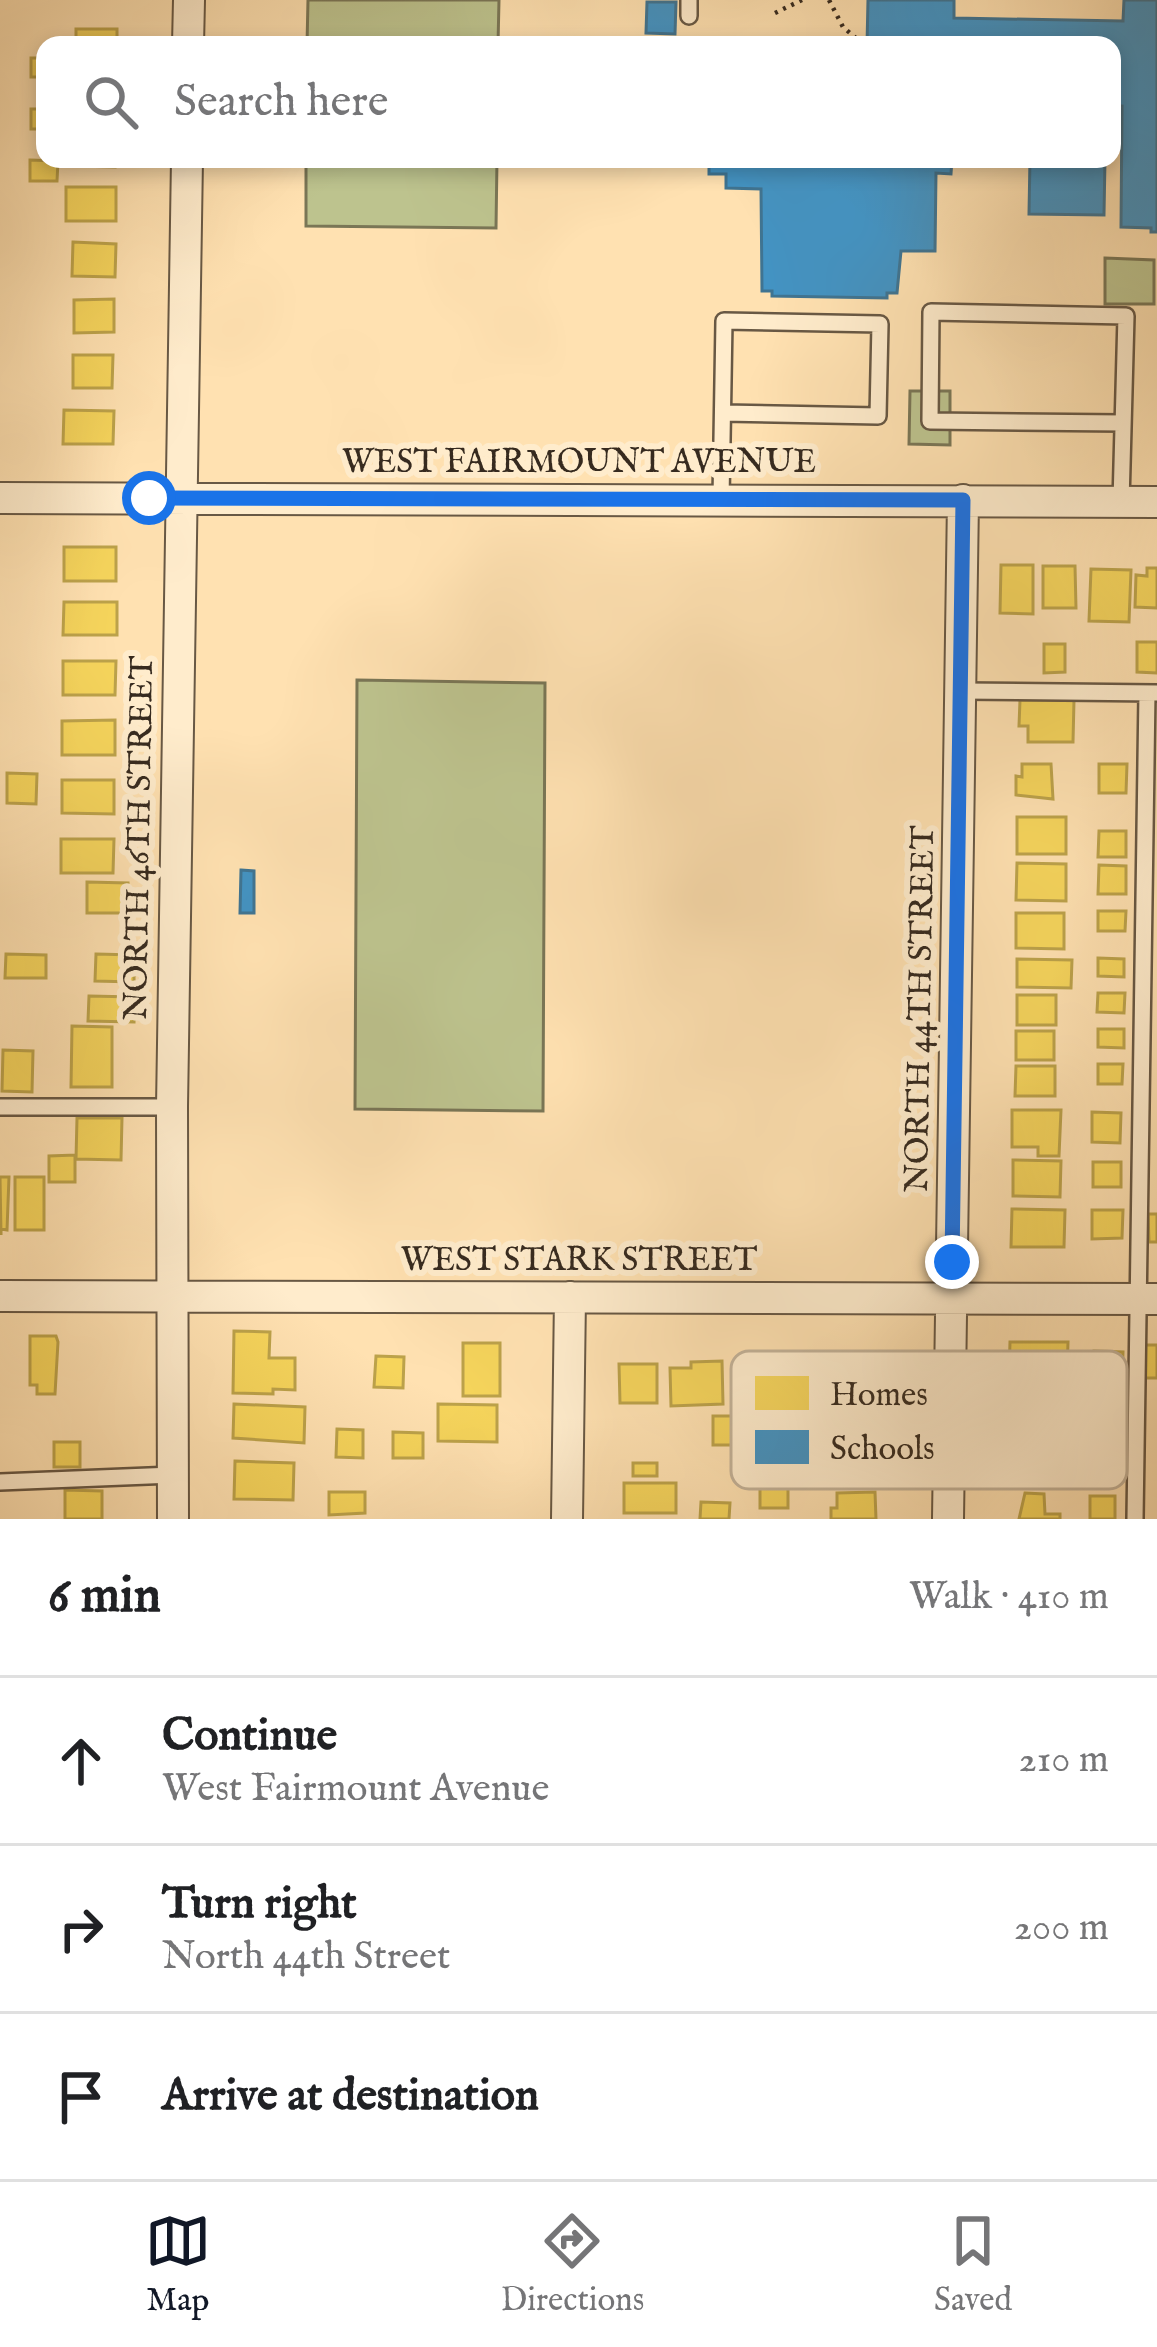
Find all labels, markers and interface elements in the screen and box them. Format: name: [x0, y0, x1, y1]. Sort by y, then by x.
search box: [36, 36, 1121, 168]
icon: search: [78, 69, 144, 135]
text: Search here: [174, 74, 388, 131]
street label: WEST FAIRMOUNT AVENUE: [342, 442, 816, 484]
route start: [122, 471, 176, 525]
street label: NORTH 46TH STREET: [116, 655, 164, 1021]
street label: NORTH 44TH STREET: [897, 825, 945, 1193]
route end: [925, 1235, 979, 1289]
street label: WEST STARK STREET: [401, 1240, 757, 1282]
legend: [731, 1351, 1127, 1489]
text: Homes: [830, 1375, 928, 1417]
text: Schools: [830, 1429, 935, 1471]
text: 6 min: [48, 1565, 161, 1630]
text: Walk · 410 m: [909, 1573, 1109, 1622]
text: Continue: [162, 1708, 337, 1765]
icon: ahead: [48, 1728, 114, 1794]
text: 210 m: [1019, 1736, 1109, 1785]
text: West Fairmount Avenue: [162, 1765, 549, 1814]
text: Turn right: [162, 1876, 357, 1933]
icon: right: [48, 1896, 114, 1962]
text: 200 m: [1014, 1904, 1109, 1953]
text: North 44th Street: [162, 1933, 450, 1982]
icon: arrive: [48, 2064, 114, 2130]
text: Arrive at destination: [162, 2068, 539, 2125]
tab: Map: [145, 2208, 211, 2322]
tab: Directions: [501, 2208, 644, 2322]
tab: Saved: [934, 2208, 1012, 2322]

